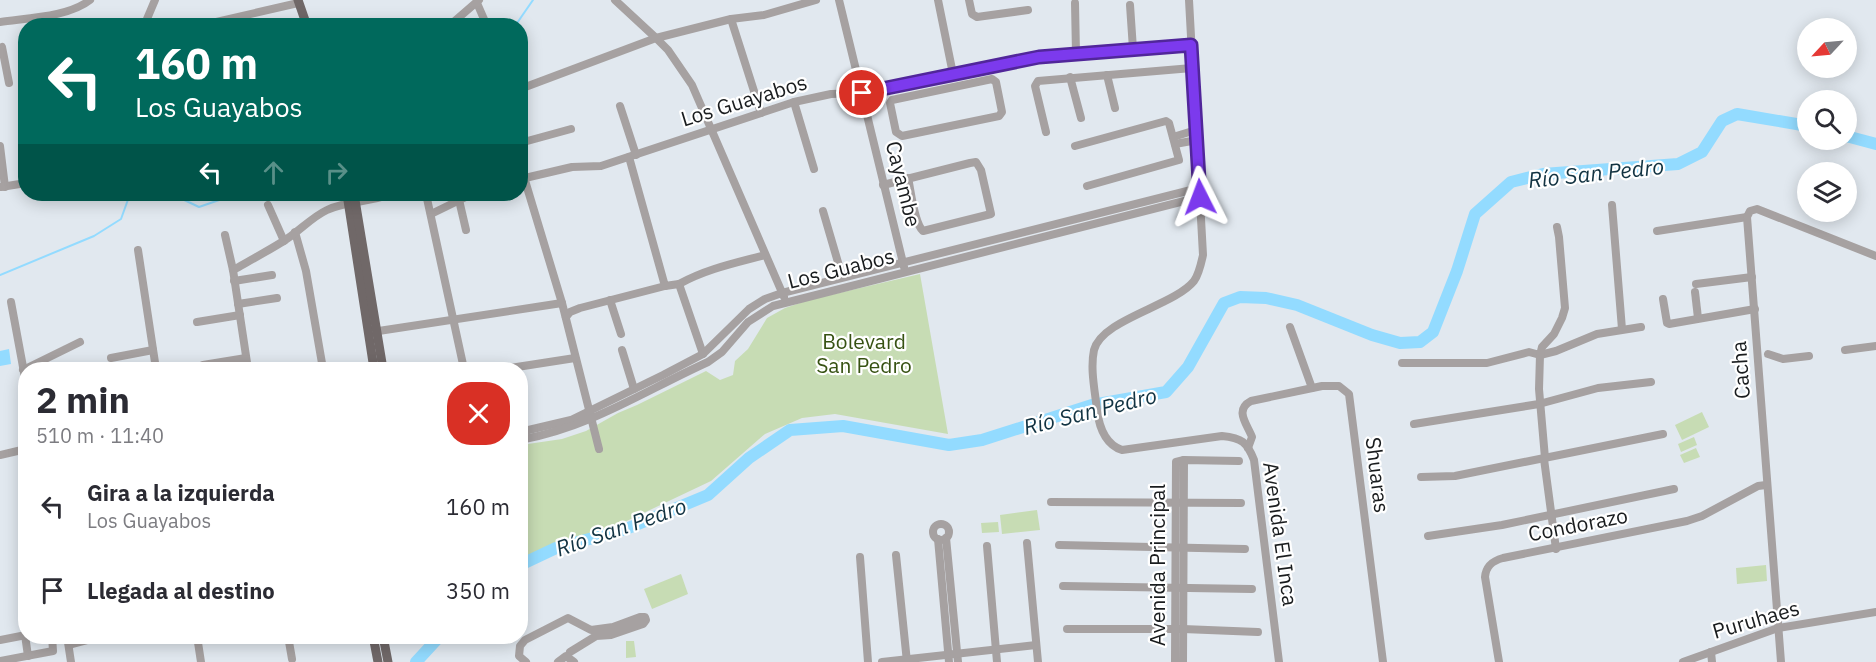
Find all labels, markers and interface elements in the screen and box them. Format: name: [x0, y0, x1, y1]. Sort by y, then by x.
north arrow: [1797, 18, 1857, 78]
map controls: [1797, 18, 1857, 222]
text: 160 m: [135, 36, 258, 91]
icon: left: [36, 42, 114, 120]
pin: [836, 67, 887, 118]
street label: Los Guayabos: [677, 68, 810, 133]
icon: arrive: [845, 76, 878, 109]
text: Los Guayabos: [135, 89, 303, 124]
button: search: [1797, 90, 1857, 150]
street label: Cayambe: [880, 138, 928, 230]
water label: Río San Pedro: [1526, 151, 1665, 194]
icon: left: [194, 156, 227, 189]
icon: ahead: [257, 156, 290, 189]
icon: right: [320, 156, 353, 189]
button: layers: [1797, 162, 1857, 222]
position arrow: [1168, 165, 1232, 229]
street label: Los Guabos: [784, 241, 897, 295]
park label: Bolevard San Pedro: [816, 327, 912, 379]
street label: Cacha: [1724, 340, 1756, 400]
text: 2 min: [36, 376, 130, 423]
water label: Río San Pedro: [1020, 380, 1160, 441]
button: close: [447, 382, 510, 445]
text: 510 m · 11:40: [36, 422, 164, 449]
street label: Shuaras: [1359, 435, 1397, 514]
street label: Avenida El Inca: [1257, 460, 1305, 608]
text: Gira a la izquierda: [87, 478, 275, 507]
street label: Avenida Principal: [1143, 483, 1171, 646]
icon: left: [36, 490, 69, 523]
water label: Río San Pedro: [552, 491, 690, 562]
text: 160 m: [446, 492, 510, 521]
street label: Condorazo: [1526, 501, 1630, 547]
text: Los Guayabos: [87, 507, 211, 534]
icon: arrive: [36, 574, 69, 607]
text: Llegada al destino: [87, 576, 275, 605]
text: 350 m: [446, 576, 510, 605]
street label: Puruhaes: [1709, 593, 1802, 645]

